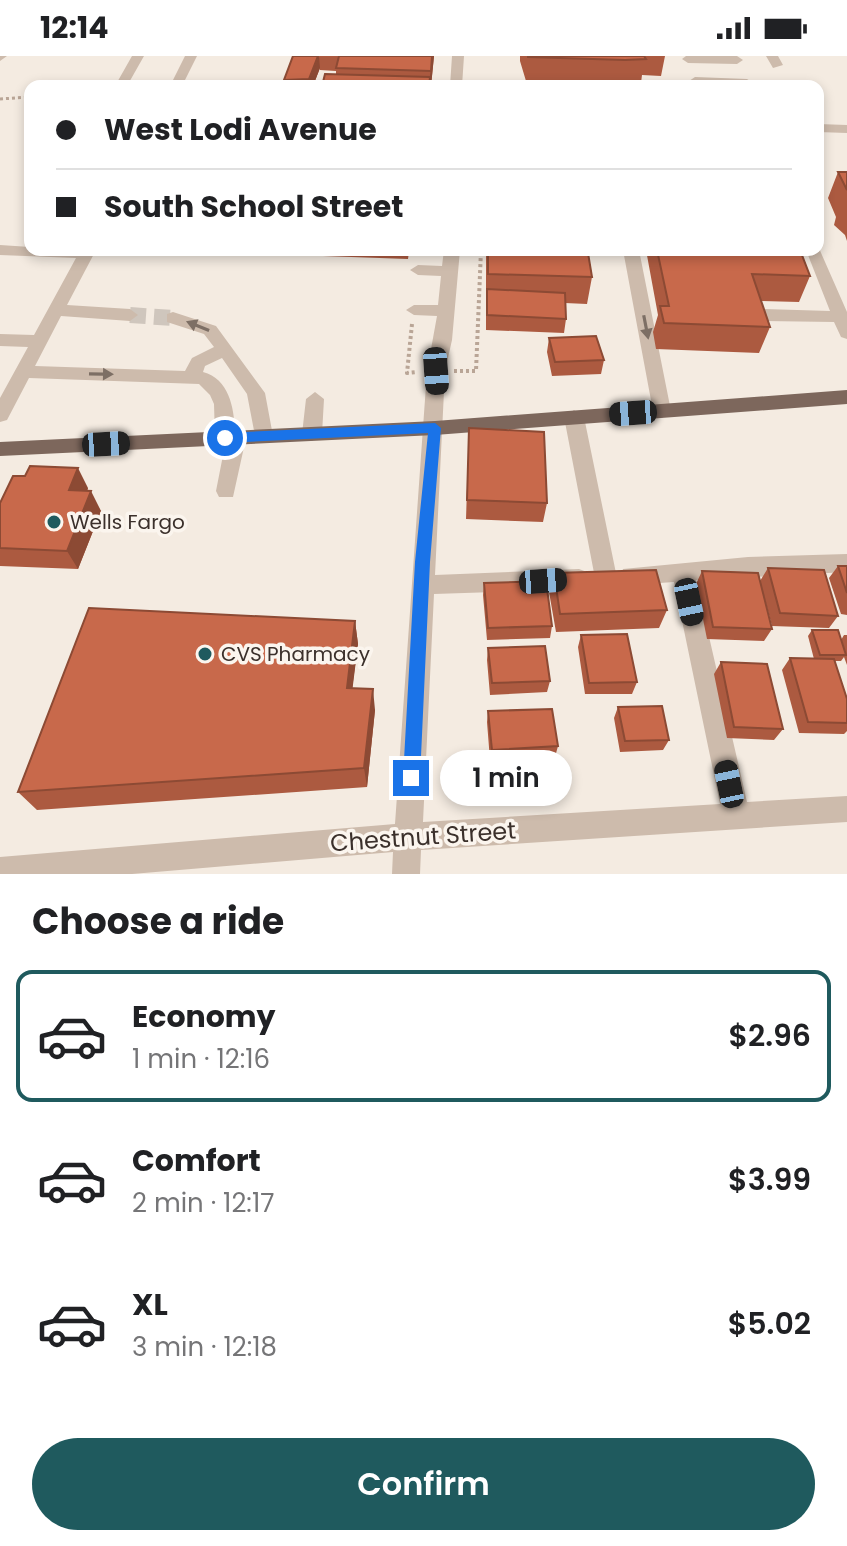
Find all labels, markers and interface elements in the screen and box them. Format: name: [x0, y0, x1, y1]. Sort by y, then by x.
text: 12:14: [40, 6, 109, 49]
text: West Lodi Avenue: [104, 108, 377, 151]
text: South School Street: [104, 185, 403, 228]
one-way arrow: [641, 314, 653, 339]
one-way arrow: [186, 320, 210, 333]
car: [422, 346, 450, 396]
one-way arrow: [89, 368, 114, 380]
car: [608, 399, 658, 427]
route start: [207, 420, 243, 456]
car: [81, 431, 131, 457]
place label: Wells Fargo: [70, 508, 185, 536]
marker: Wells Fargo: [45, 513, 63, 531]
car: [518, 567, 568, 595]
car: [672, 576, 706, 628]
place label: CVS Pharmacy: [221, 640, 370, 668]
marker: CVS Pharmacy: [196, 645, 214, 663]
callout: 1 min: [439, 750, 571, 806]
car: [712, 758, 746, 810]
route end: [393, 760, 429, 796]
text: 1 min: [472, 760, 540, 796]
street label: Chestnut Street: [329, 814, 517, 859]
text: Choose a ride: [32, 896, 284, 947]
text: Economy: [132, 995, 276, 1038]
icon: car: [36, 1000, 108, 1072]
text: $2.96: [728, 1014, 811, 1057]
text: 1 min · 12:16: [132, 1041, 270, 1077]
text: Comfort: [132, 1139, 261, 1182]
icon: car: [36, 1144, 108, 1216]
text: $3.99: [728, 1158, 811, 1201]
text: 2 min · 12:17: [132, 1185, 274, 1221]
text: XL: [132, 1283, 168, 1326]
icon: car: [36, 1288, 108, 1360]
text: $5.02: [728, 1302, 811, 1345]
text: 3 min · 12:18: [132, 1329, 277, 1365]
button: Confirm: [32, 1438, 815, 1530]

